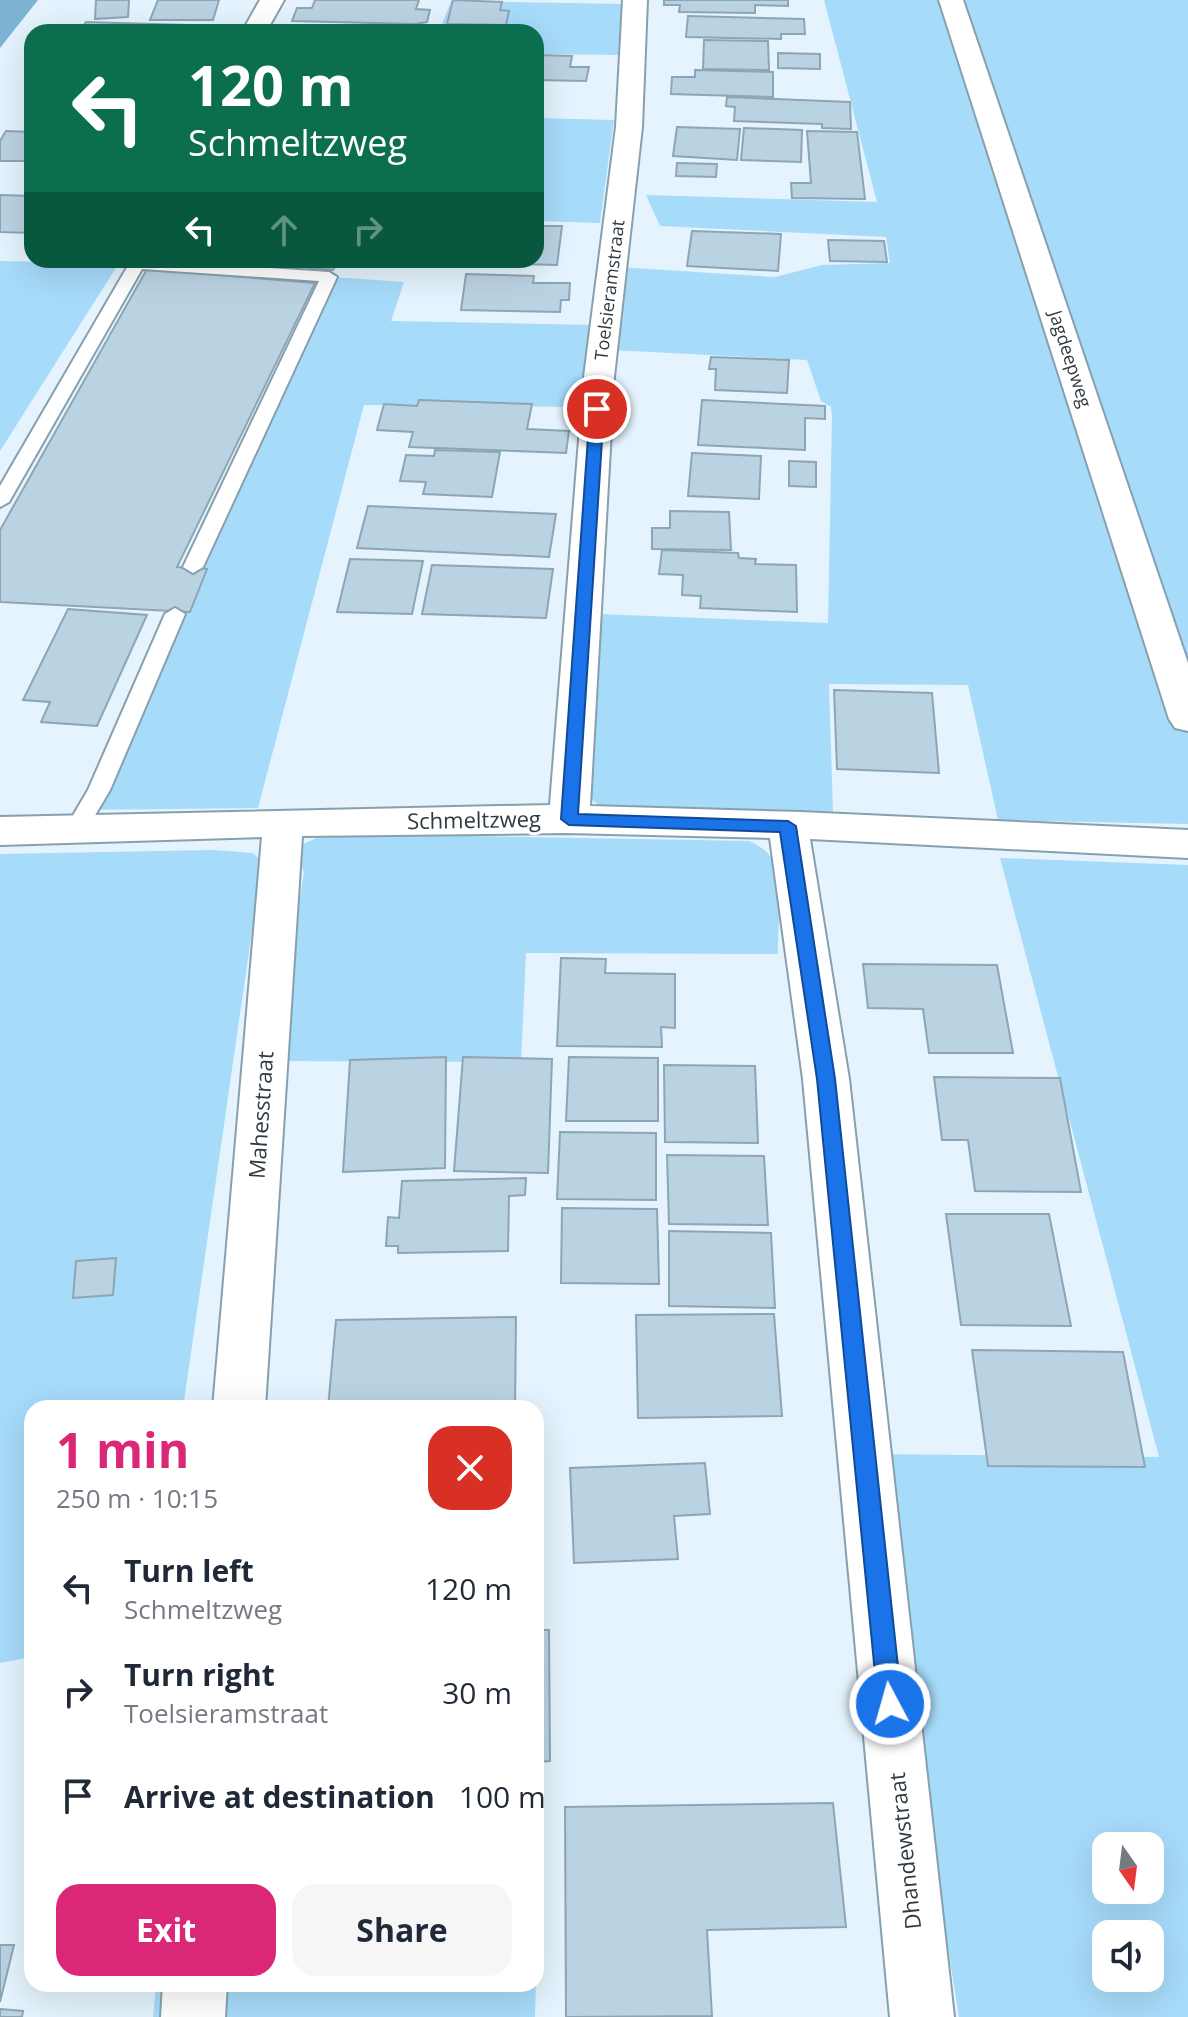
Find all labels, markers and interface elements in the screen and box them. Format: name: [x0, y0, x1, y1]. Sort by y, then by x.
text: 120 m: [188, 46, 354, 122]
icon: left: [56, 56, 160, 160]
text: Schmeltzweg: [188, 118, 407, 167]
icon: left: [178, 208, 222, 252]
icon: ahead: [262, 208, 306, 252]
icon: right: [346, 208, 390, 252]
street label: Toelsieramstraat: [588, 218, 630, 362]
street label: Jagdeepweg: [1043, 305, 1098, 410]
pin: [563, 375, 631, 443]
icon: arrive: [575, 387, 619, 431]
street label: Schmeltzweg: [407, 803, 541, 835]
street label: Mahesstraat: [241, 1050, 279, 1180]
text: 1 min: [56, 1417, 189, 1482]
button: close: [428, 1426, 512, 1510]
text: 250 m · 10:15: [56, 1480, 218, 1516]
text: Turn left: [124, 1550, 254, 1591]
icon: left: [56, 1566, 100, 1610]
text: 120 m: [425, 1568, 512, 1609]
text: Schmeltzweg: [124, 1591, 282, 1627]
text: Turn right: [124, 1654, 275, 1695]
position arrow: [848, 1662, 932, 1746]
icon: right: [56, 1670, 100, 1714]
text: 30 m: [442, 1672, 512, 1713]
text: Toelsieramstraat: [124, 1695, 328, 1731]
street label: Dhandewstraat: [881, 1771, 927, 1931]
icon: arrive: [56, 1774, 100, 1818]
text: Arrive at destination: [124, 1776, 435, 1817]
text: 100 m: [459, 1776, 546, 1817]
north arrow: [1092, 1832, 1164, 1904]
map controls: [1092, 1832, 1164, 1992]
button: Exit: [56, 1884, 276, 1976]
button: Share: [292, 1884, 512, 1976]
button: sound: [1092, 1920, 1164, 1992]

